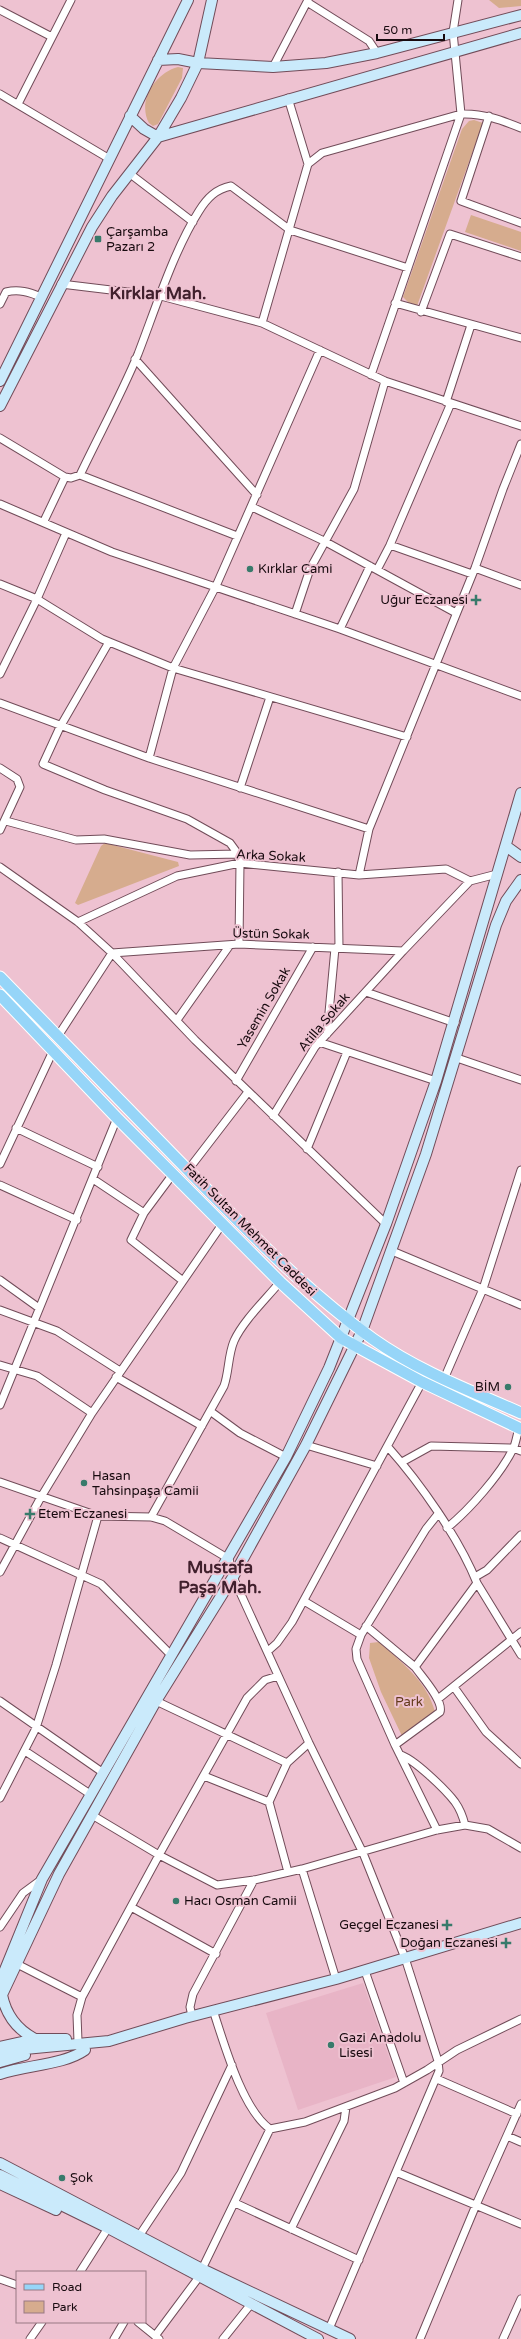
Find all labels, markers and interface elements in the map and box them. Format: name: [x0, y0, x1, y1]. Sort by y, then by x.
scale bar: [377, 16, 444, 42]
text: 50 m: [383, 23, 412, 37]
place label: Çarşamba Pazarı 2: [106, 224, 168, 255]
marker: Çarşamba Pazarı 2: [93, 234, 103, 244]
district label: Kırklar Mah.: [110, 283, 206, 304]
place label: Kırklar Cami: [258, 561, 332, 577]
marker: Kırklar Cami: [245, 564, 255, 574]
place label: Uğur Eczanesi: [380, 592, 468, 608]
marker: Uğur Eczanesi: [471, 595, 481, 605]
street label: Arka Sokak: [236, 846, 306, 866]
street label: Üstün Sokak: [232, 925, 310, 943]
street label: Yasemin Sokak: [234, 964, 294, 1052]
street label: Atilla Sokak: [295, 989, 353, 1055]
street label: Fatih Sultan Mehmet Caddesi: [180, 1160, 320, 1300]
place label: BİM: [475, 1379, 500, 1395]
marker: BİM: [503, 1382, 513, 1392]
place label: Hasan Tahsinpaşa Camii: [92, 1468, 199, 1499]
marker: Hasan Tahsinpaşa Camii: [79, 1478, 89, 1488]
place label: Etem Eczanesi: [38, 1506, 127, 1522]
marker: Etem Eczanesi: [25, 1509, 35, 1519]
district label: Mustafa Paşa Mah.: [178, 1557, 262, 1598]
park label: Park: [395, 1694, 423, 1710]
place label: Hacı Osman Camii: [184, 1893, 297, 1909]
marker: Hacı Osman Camii: [171, 1896, 181, 1906]
place label: Geçgel Eczanesi: [339, 1917, 439, 1933]
marker: Geçgel Eczanesi: [442, 1920, 452, 1930]
place label: Doğan Eczanesi: [400, 1935, 498, 1951]
marker: Doğan Eczanesi: [501, 1938, 511, 1948]
place label: Gazi Anadolu Lisesi: [339, 2030, 421, 2061]
marker: Gazi Anadolu Lisesi: [326, 2040, 336, 2050]
place label: Şok: [70, 2170, 93, 2186]
marker: Şok: [57, 2173, 67, 2183]
legend: [16, 2271, 146, 2323]
text: Road: [52, 2280, 82, 2294]
text: Park: [52, 2300, 78, 2314]

